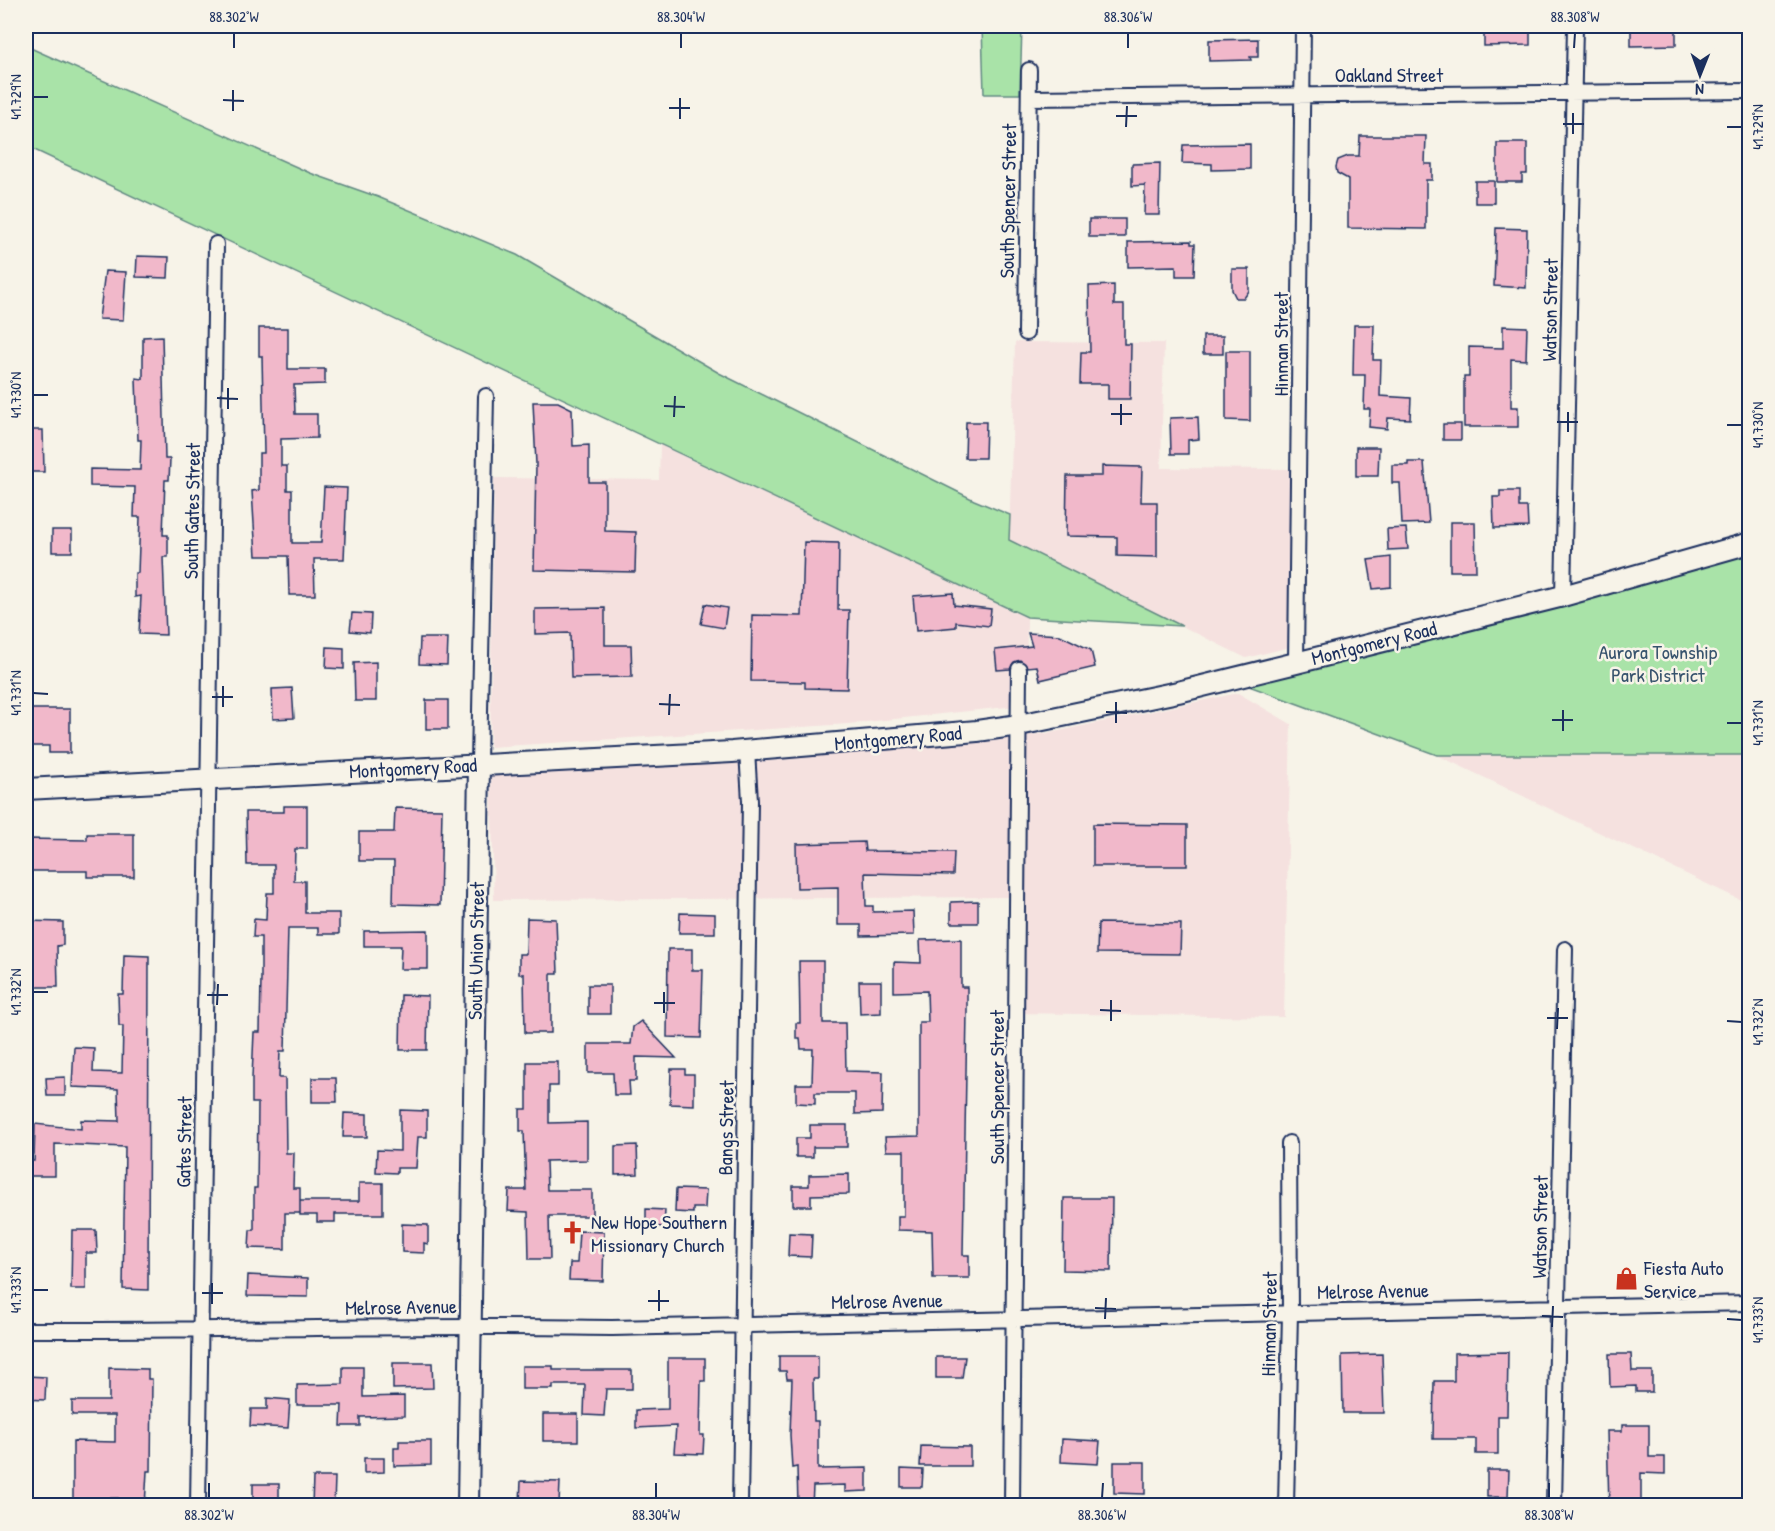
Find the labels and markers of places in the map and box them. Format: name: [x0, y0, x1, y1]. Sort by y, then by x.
place label: New Hope Southern Missionary Church: [591, 1208, 727, 1258]
church icon: New Hope Southern Missionary Church: [560, 1220, 586, 1246]
place label: Fiesta Auto Service: [1643, 1254, 1724, 1304]
shop icon: Fiesta Auto Service: [1613, 1266, 1639, 1292]

